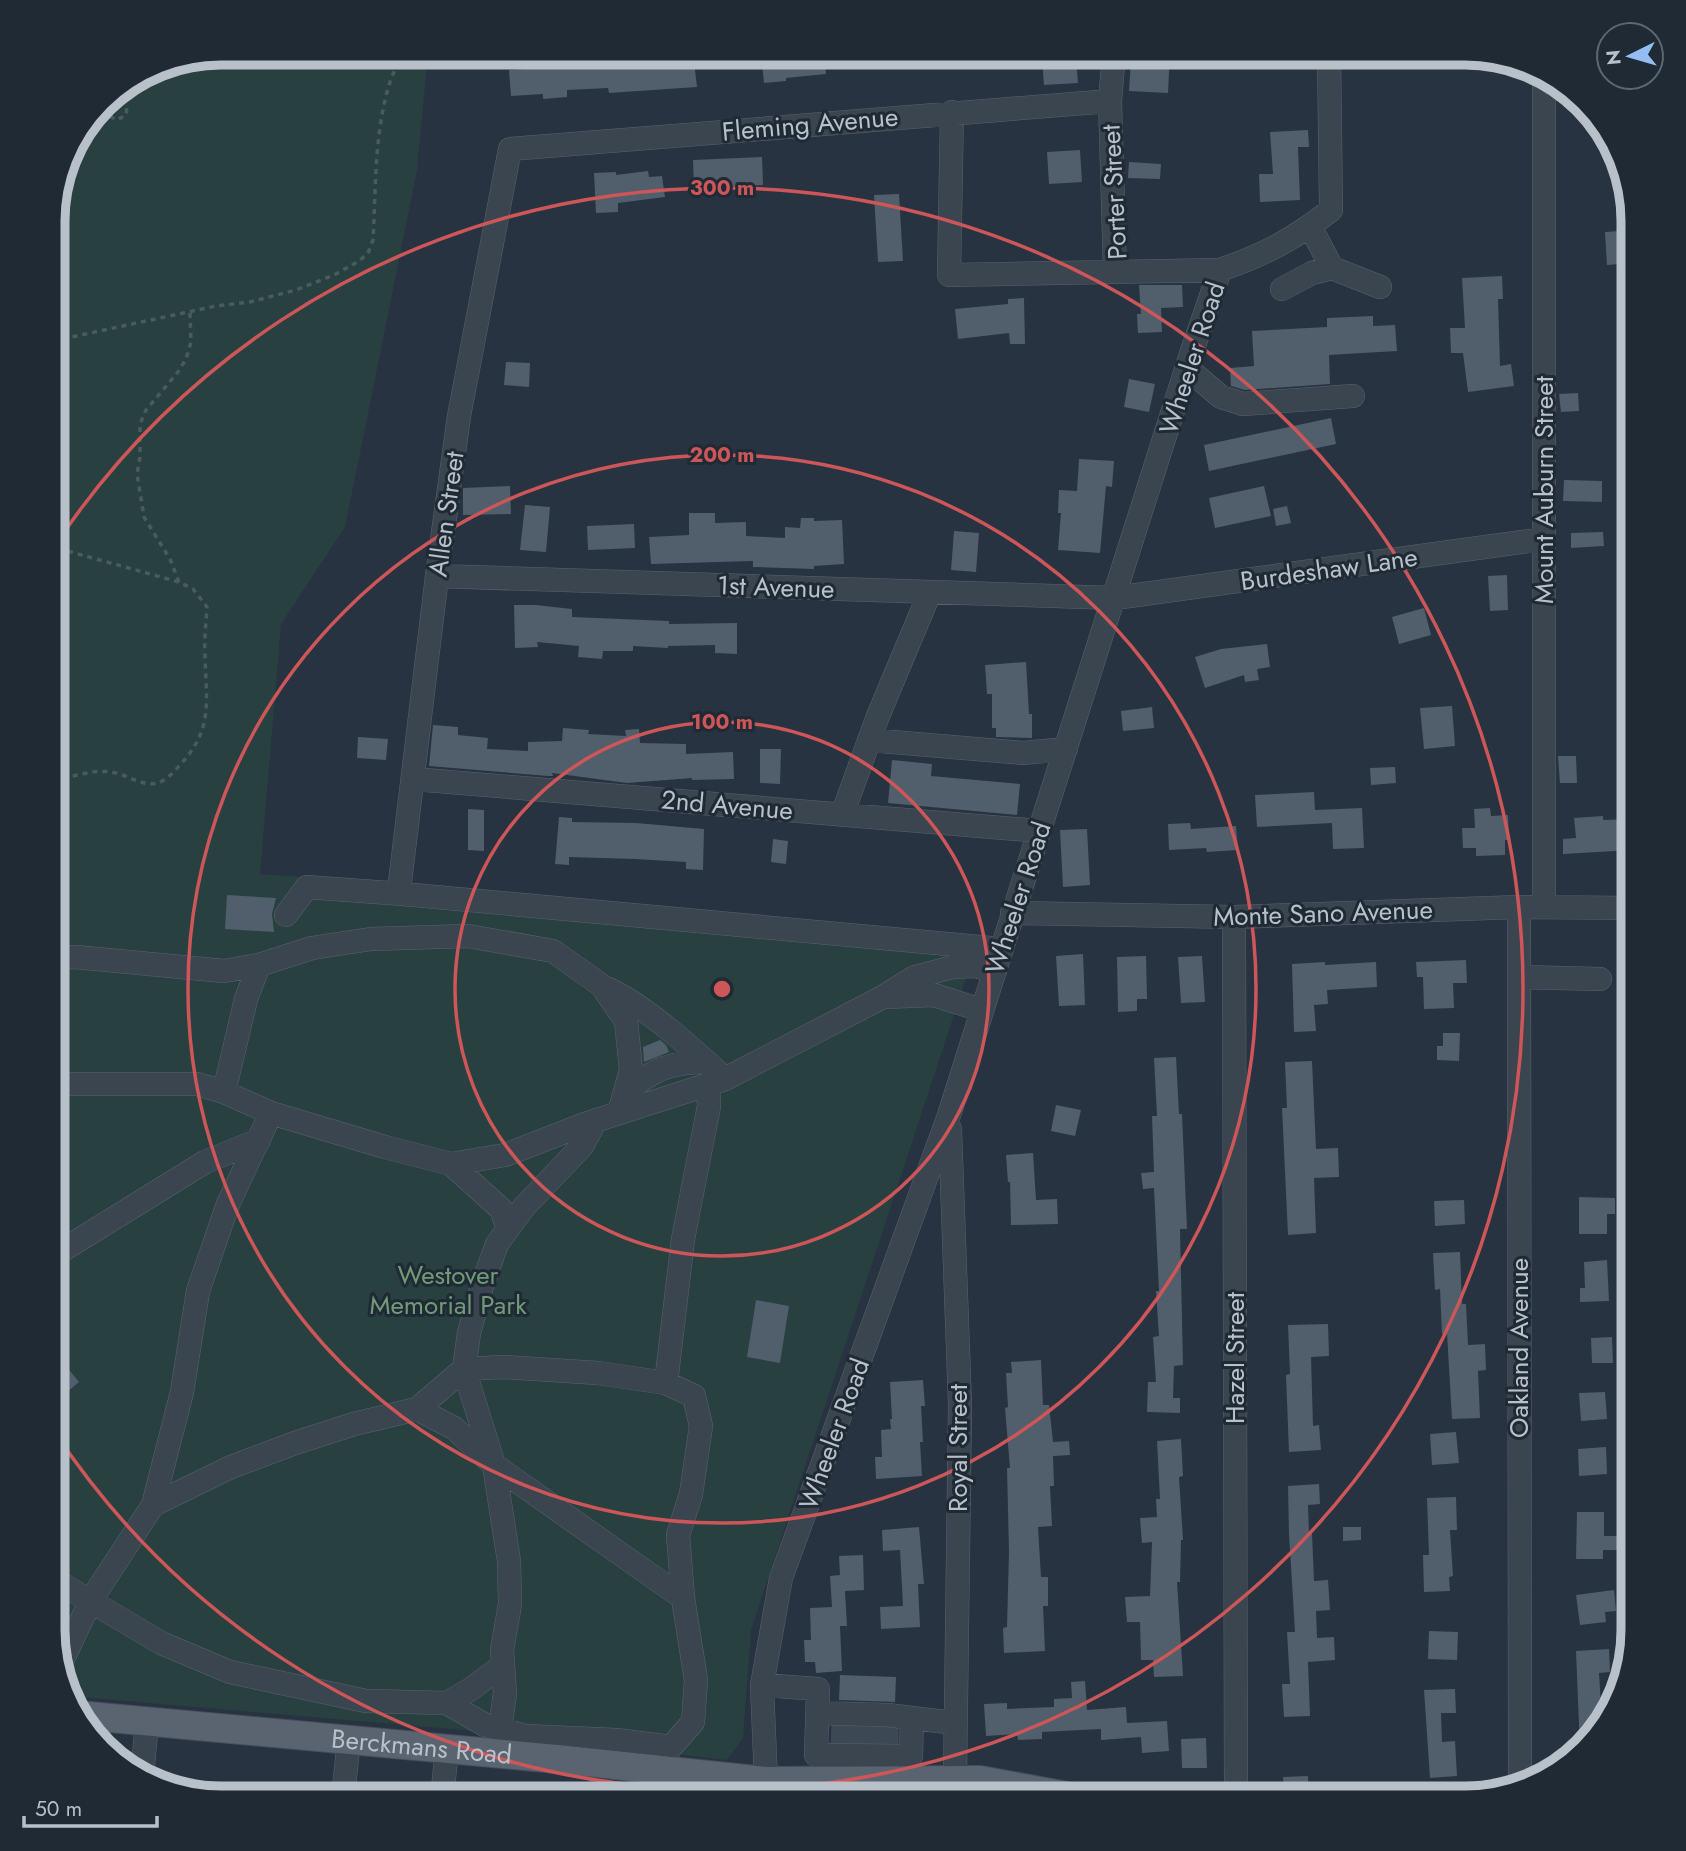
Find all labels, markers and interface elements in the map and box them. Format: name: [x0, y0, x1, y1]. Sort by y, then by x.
north arrow: [1595, 21, 1665, 91]
text: N: [1599, 49, 1628, 66]
street label: Fleming Avenue: [720, 97, 900, 151]
street label: Porter Street: [1091, 123, 1137, 260]
text: 300 m: [690, 173, 754, 203]
street label: Wheeler Road: [1149, 277, 1235, 439]
street label: Mount Auburn Street: [1525, 375, 1563, 604]
text: 200 m: [689, 440, 755, 470]
street label: Allen Street: [418, 448, 474, 579]
street label: Burdeshaw Lane: [1238, 538, 1420, 600]
street label: 1st Avenue: [717, 566, 835, 608]
text: 100 m: [691, 707, 753, 737]
street label: 2nd Avenue: [660, 780, 794, 830]
street label: Wheeler Road: [975, 817, 1061, 979]
street label: Monte Sano Avenue: [1213, 890, 1433, 936]
centre of rings: [710, 977, 734, 1001]
park label: Westover Memorial Park: [369, 1256, 527, 1324]
street label: Oakland Avenue: [1500, 1258, 1538, 1438]
street label: Hazel Street: [1216, 1291, 1254, 1424]
street label: Wheeler Road: [789, 1353, 879, 1515]
street label: Royal Street: [939, 1383, 977, 1512]
street label: Berckmans Road: [330, 1719, 514, 1774]
scale bar: [24, 1784, 158, 1828]
text: 50 m: [35, 1794, 82, 1824]

